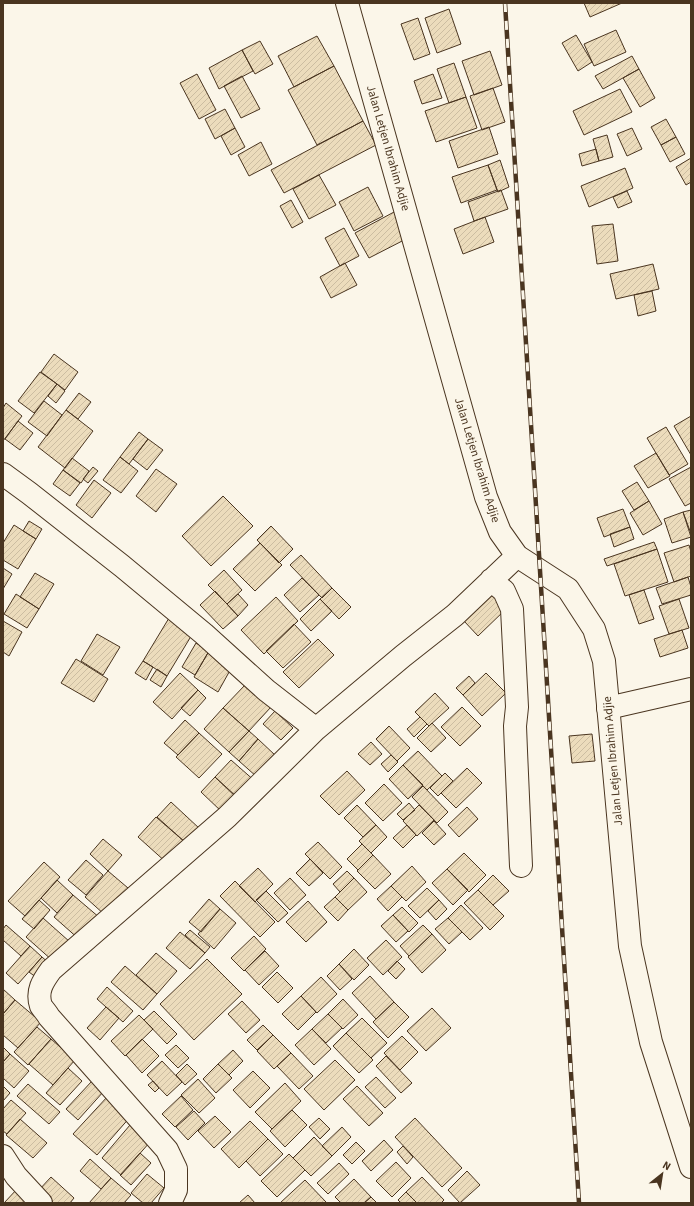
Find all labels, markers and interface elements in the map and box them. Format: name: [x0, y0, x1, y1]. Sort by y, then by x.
street label: Jalan Letjen Ibrahim Adjie: [362, 83, 414, 213]
street label: Jalan Letjen Ibrahim Adjie: [450, 395, 504, 525]
street label: Jalan Letjen Ibrahim Adjie: [599, 696, 627, 826]
north arrow: [642, 1154, 682, 1194]
text: N: [660, 1157, 674, 1174]

